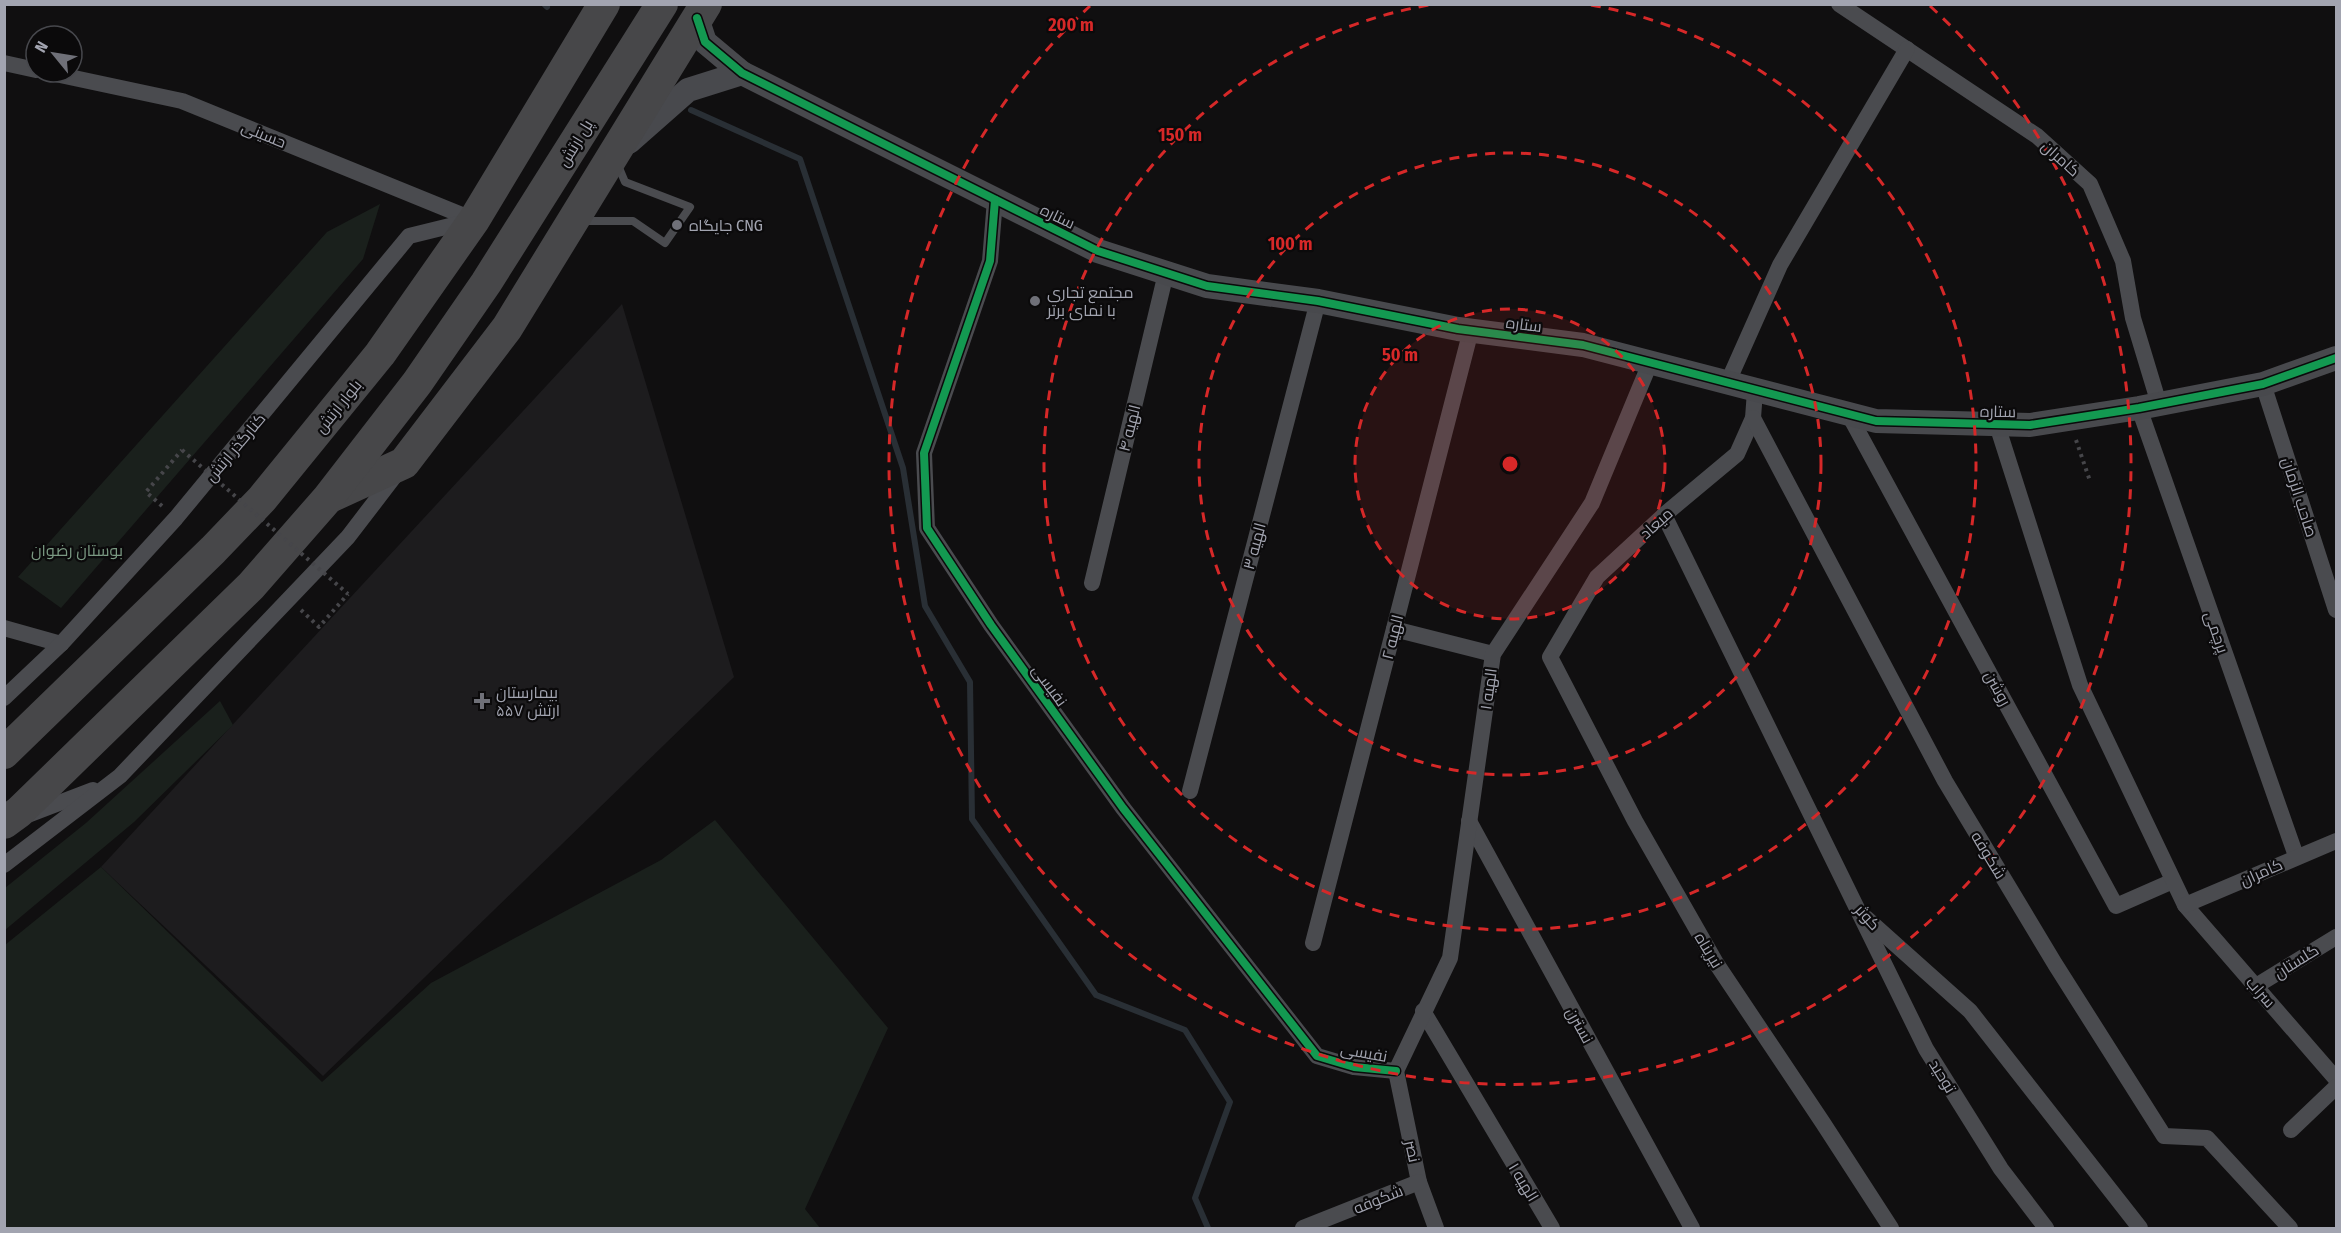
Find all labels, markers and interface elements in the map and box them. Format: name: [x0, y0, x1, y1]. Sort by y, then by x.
text: 200 m: [1047, 14, 1094, 36]
north arrow: [24, 24, 84, 84]
text: N: [31, 38, 52, 56]
street label: پل ارتش: [554, 115, 599, 171]
street label: حسینی: [238, 117, 289, 153]
text: 150 m: [1158, 124, 1202, 146]
street label: کامران: [2037, 136, 2084, 181]
street label: ستاره: [1037, 200, 1078, 233]
place label: جایگاه CNG: [689, 216, 763, 235]
marker: جایگاه CNG: [670, 218, 684, 232]
text: 100 m: [1268, 233, 1312, 255]
place label: مجتمع تجاری با نمای برتر: [1046, 283, 1133, 321]
marker: مجتمع تجاری با نمای برتر: [1028, 294, 1042, 308]
street label: ستاره: [1505, 313, 1543, 336]
text: 50 m: [1382, 344, 1418, 366]
street label: بلوار ارتش: [311, 376, 367, 438]
street label: ستاره: [1980, 402, 2016, 421]
street label: الهیه ۴: [1115, 403, 1145, 454]
street label: کنارگذر ارتش: [201, 409, 270, 486]
centre of rings: [1500, 454, 1520, 474]
street label: صاحب الزمان: [2277, 455, 2321, 540]
street label: میعاد: [1636, 504, 1677, 543]
street label: الهیه ۳: [1239, 521, 1271, 572]
park label: بوستان رضوان: [31, 541, 123, 561]
street label: پرچمی: [2199, 609, 2233, 657]
street label: الهیه ۲: [1378, 613, 1408, 662]
street label: نفیسی: [1027, 661, 1071, 711]
street label: الهیه ۱: [1476, 667, 1502, 711]
street label: روشن: [1979, 667, 2015, 710]
place label: بیمارستان ۵۵۷ ارتش: [496, 683, 560, 721]
marker: بیمارستان ۵۵۷ ارتش: [473, 692, 491, 710]
street label: شکوفه: [1967, 828, 2010, 882]
street label: کامران: [2237, 855, 2286, 891]
street label: کوثر: [1850, 900, 1884, 934]
street label: نیرپناه: [1689, 929, 1727, 973]
street label: گلستان: [2270, 940, 2323, 983]
street label: سراب: [2242, 973, 2279, 1012]
street label: نسترن: [1561, 1004, 1597, 1047]
street label: نفیسی: [1339, 1039, 1389, 1067]
street label: توحید: [1925, 1056, 1960, 1097]
street label: نصر: [1401, 1137, 1424, 1164]
street label: الهیه ۱: [1504, 1159, 1543, 1206]
street label: شکوفه: [1351, 1181, 1406, 1218]

